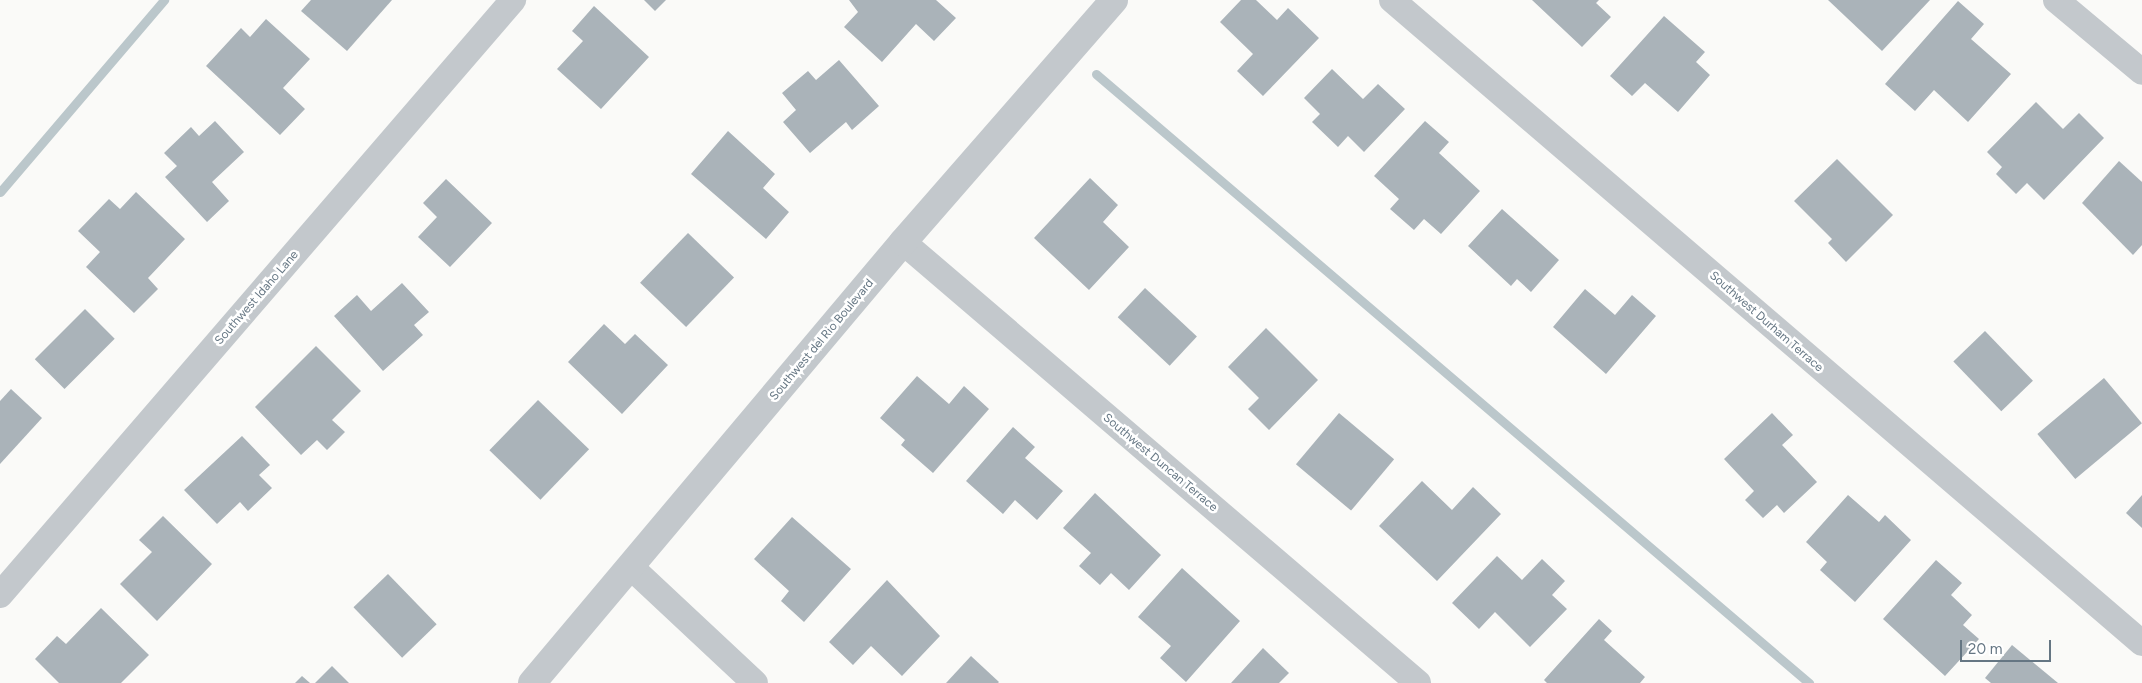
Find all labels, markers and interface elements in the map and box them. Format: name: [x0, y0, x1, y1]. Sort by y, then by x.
street label: Southwest Idaho Lane: [212, 248, 302, 348]
street label: Southwest Durham Terrace: [1706, 269, 1826, 375]
street label: Southwest del Rio Boulevard: [767, 276, 877, 404]
street label: Southwest Duncan Terrace: [1100, 411, 1220, 515]
scale bar: [1962, 630, 2053, 662]
text: 20 m: [1968, 640, 2002, 658]

